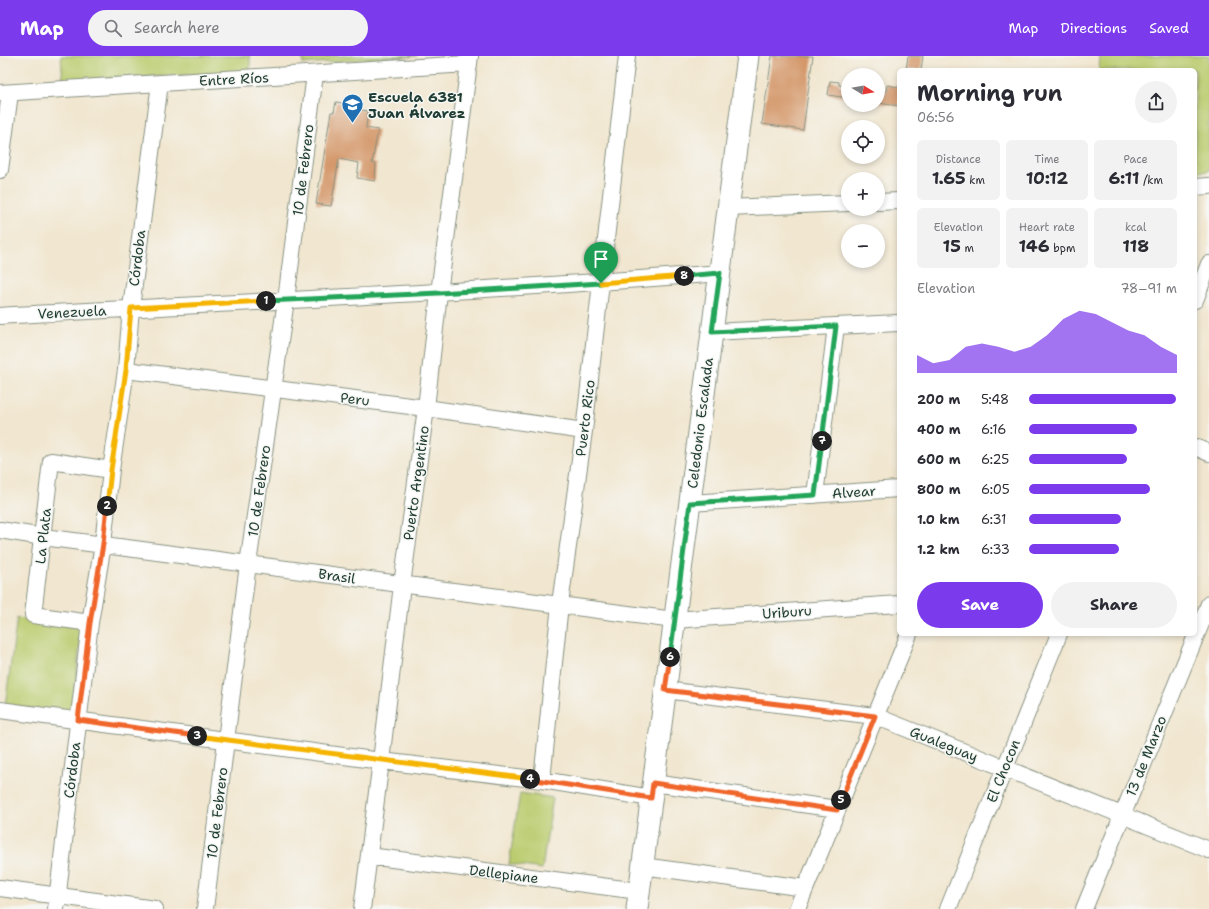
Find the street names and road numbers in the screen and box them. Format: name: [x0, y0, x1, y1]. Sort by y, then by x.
street label: Entre Ríos: [199, 68, 269, 90]
street label: 10 de Febrero: [288, 123, 318, 217]
street label: Córdoba: [125, 229, 149, 287]
street label: Venezuela: [37, 301, 107, 323]
street label: Celedonio Escalada: [683, 356, 717, 489]
street label: Puerto Rico: [571, 379, 599, 457]
street label: Peru: [339, 388, 371, 410]
street label: Puerto Argentino: [399, 424, 433, 542]
street label: 10 de Febrero: [244, 444, 274, 538]
street label: Alvear: [831, 481, 877, 503]
street label: La Plata: [31, 507, 55, 565]
street label: Brasil: [317, 564, 357, 588]
street label: Uriburu: [762, 601, 812, 623]
street label: 13 de Marzo: [1122, 713, 1170, 799]
street label: Gualeguay: [907, 722, 981, 766]
street label: El Chocon: [982, 736, 1024, 805]
street label: Córdoba: [60, 741, 84, 799]
street label: 10 de Febrero: [202, 766, 232, 860]
street label: Dellepiane: [468, 861, 540, 887]

